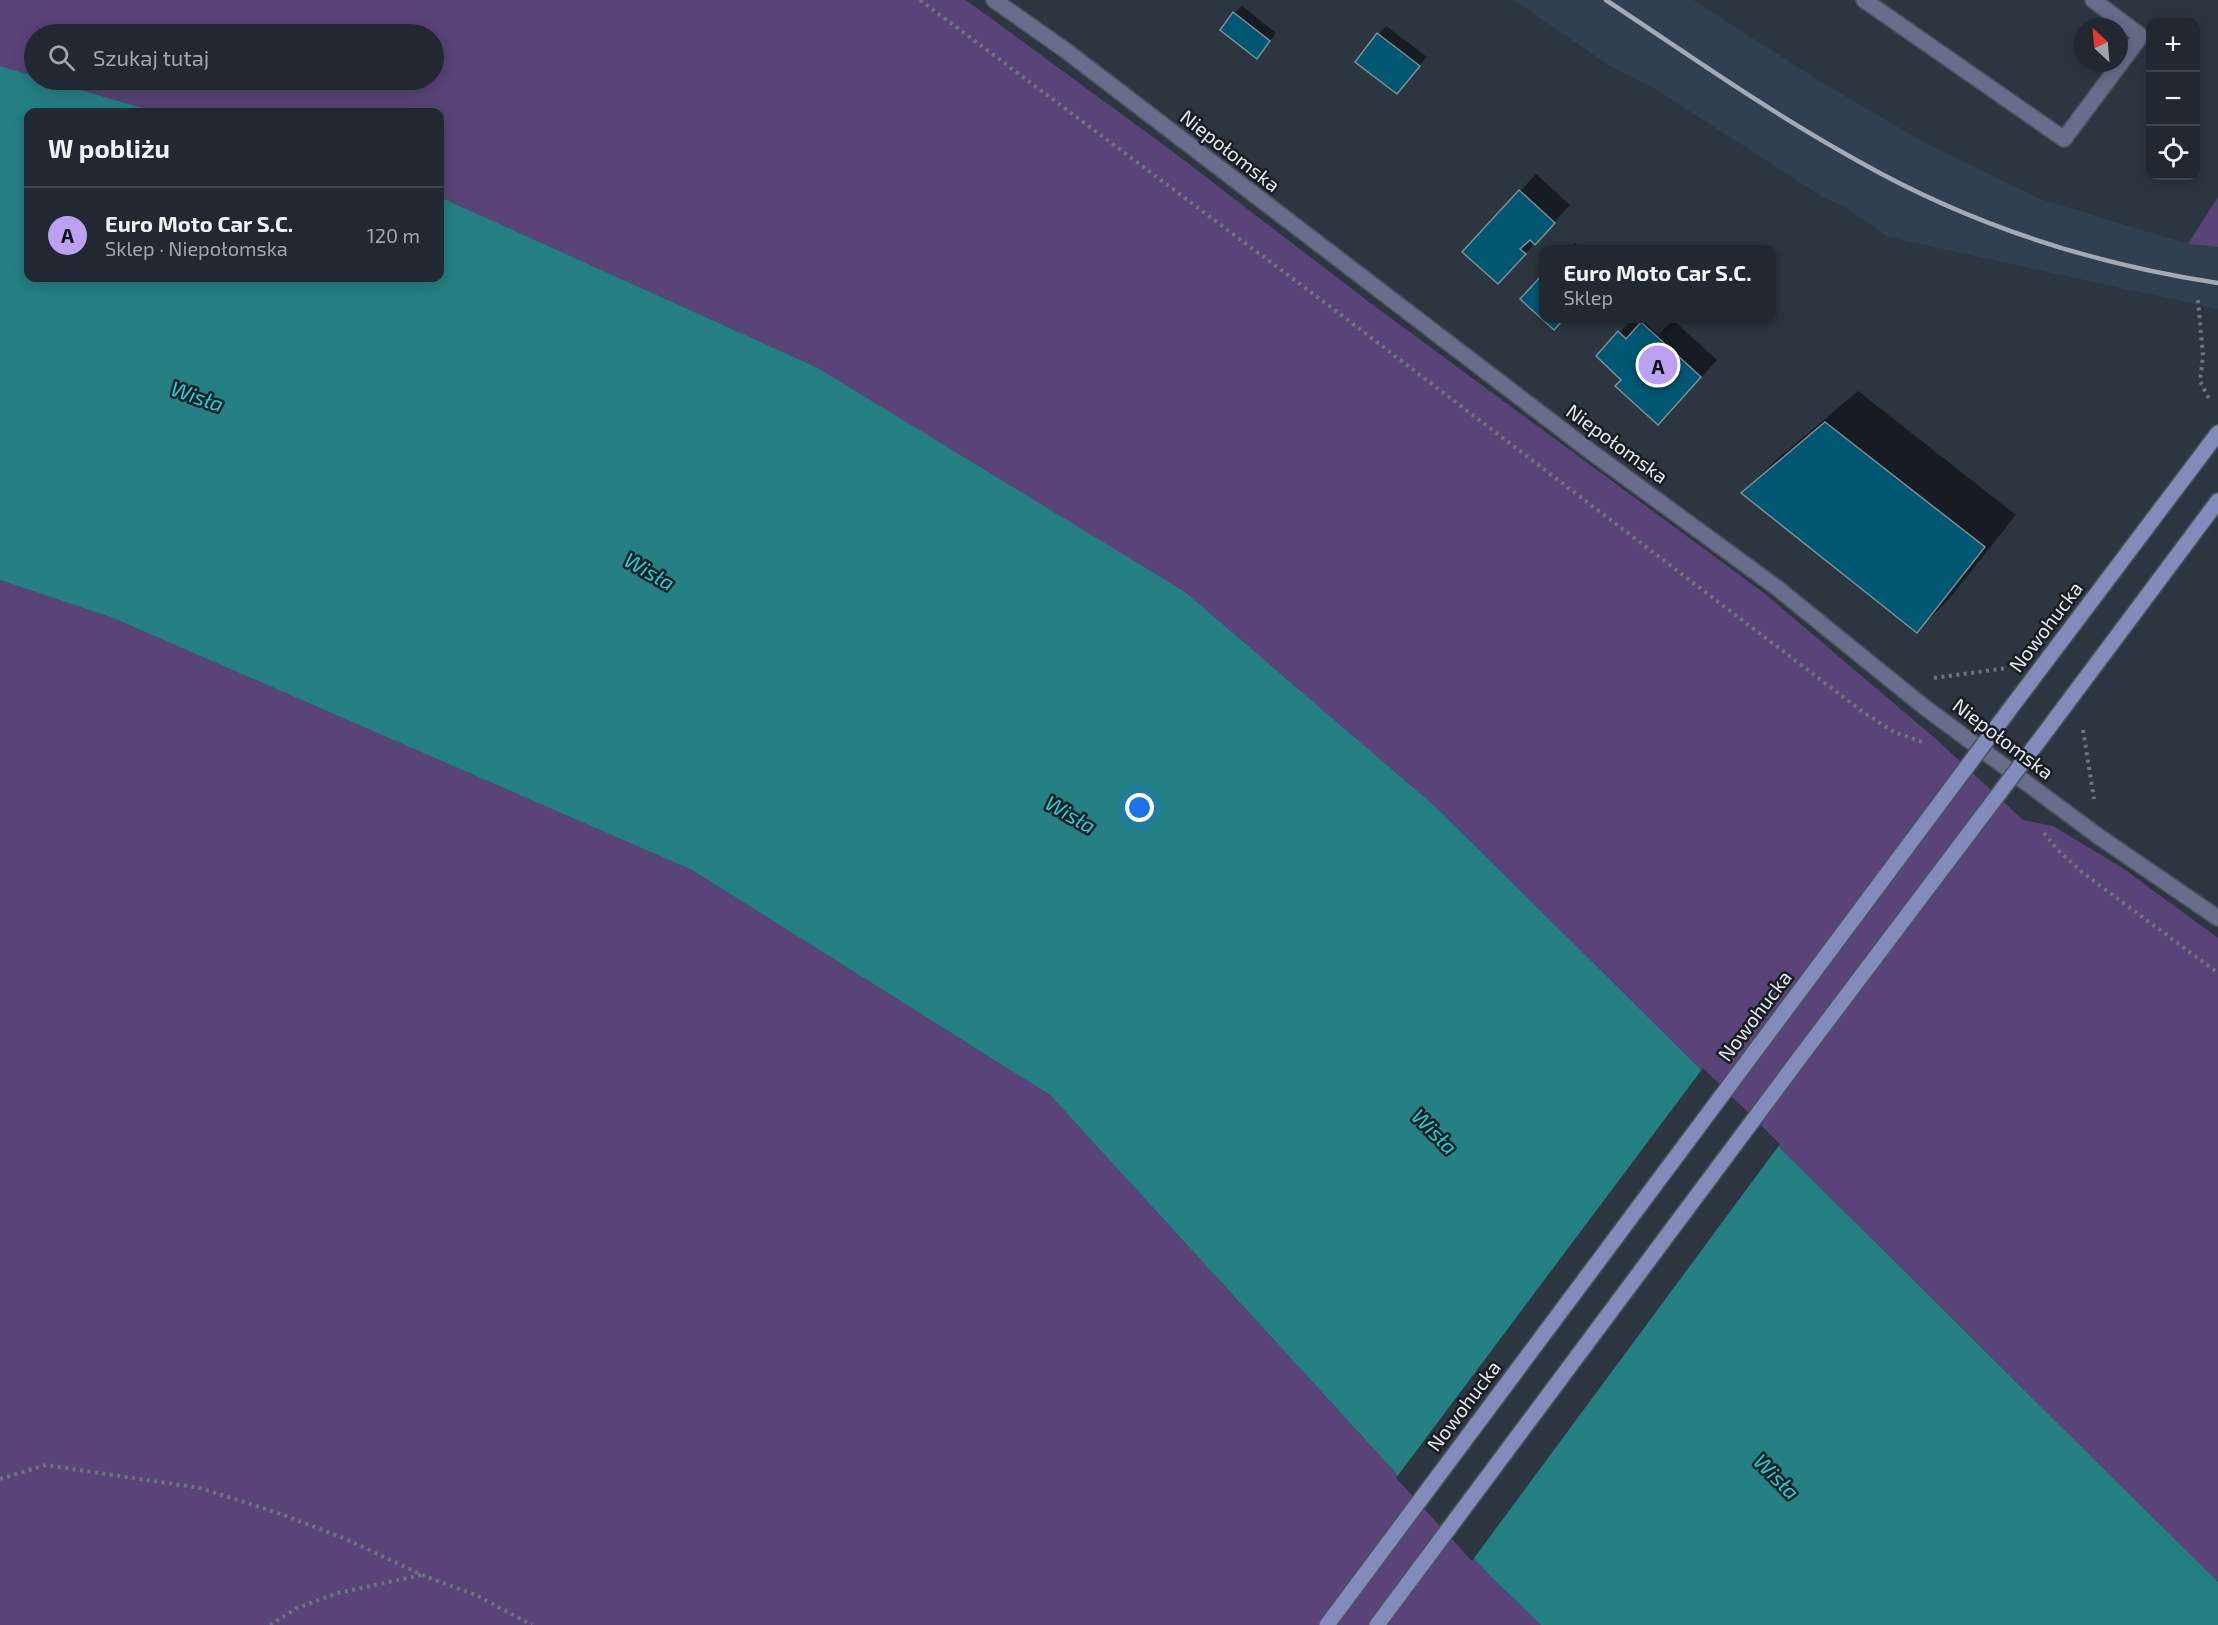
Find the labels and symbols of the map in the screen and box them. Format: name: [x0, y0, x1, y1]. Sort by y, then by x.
north arrow: [2074, 18, 2128, 72]
street label: Niepołomska: [1176, 104, 1285, 196]
pin: A: [1638, 342, 1678, 388]
water label: Wisła: [168, 375, 227, 416]
street label: Niepołomska: [1562, 398, 1673, 488]
water label: Wisła: [620, 546, 679, 595]
street label: Nowohucka: [2003, 576, 2087, 676]
street label: Niepołomska: [1949, 693, 2059, 784]
water label: Wisła: [1041, 789, 1100, 838]
your location: [1125, 793, 1154, 822]
street label: Nowohucka: [1712, 965, 1796, 1065]
water label: Wisła: [1407, 1103, 1463, 1159]
street label: Nowohucka: [1421, 1355, 1505, 1455]
water label: Wisła: [1749, 1448, 1805, 1504]

